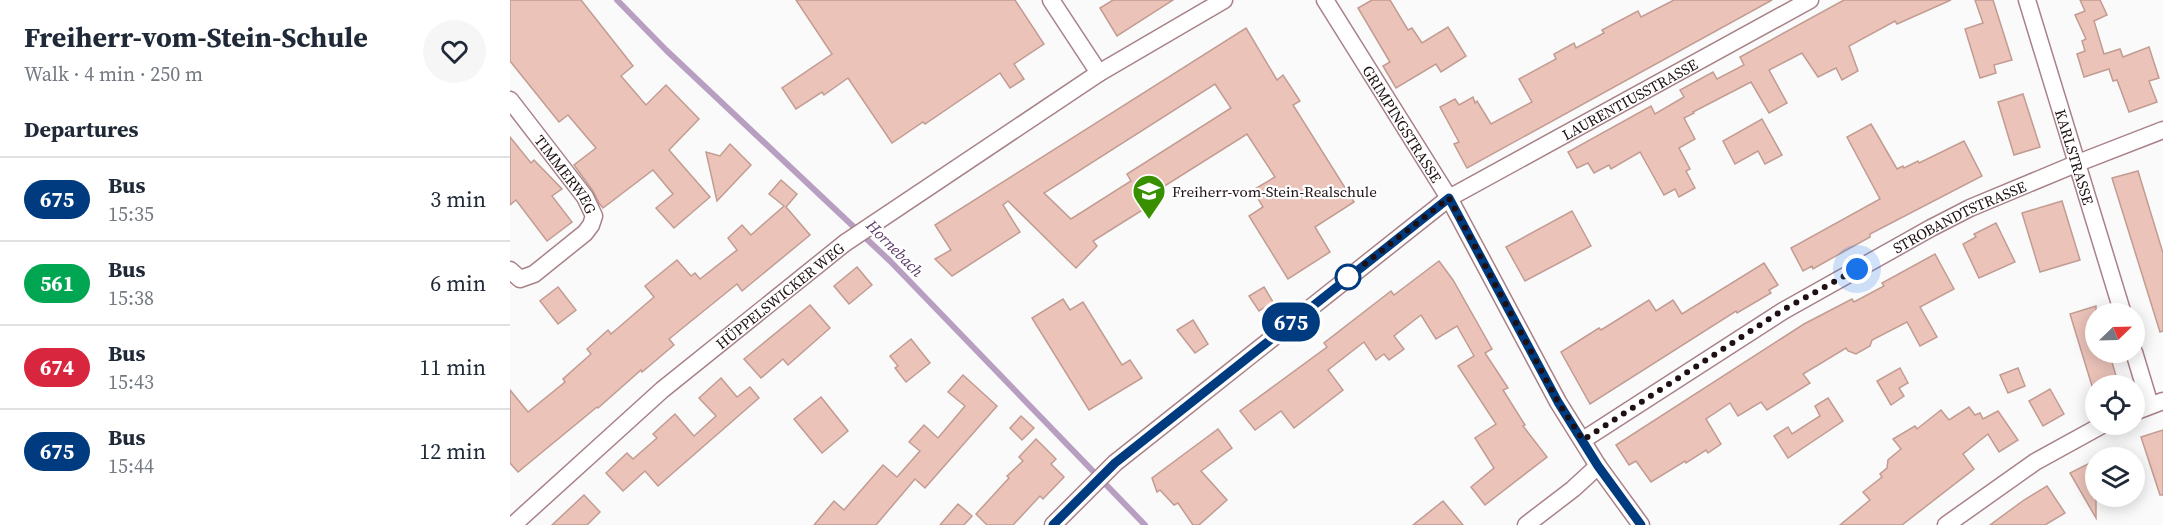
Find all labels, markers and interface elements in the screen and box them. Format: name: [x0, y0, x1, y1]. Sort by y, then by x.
text: Freiherr-vom-Stein-Schule: [24, 18, 368, 56]
button: heart: [423, 20, 486, 83]
street label: LAURENTIUSSTRASSE: [1558, 53, 1701, 145]
text: Walk · 4 min · 250 m: [24, 60, 203, 88]
street label: GRIMPINGSTRASSE: [1358, 61, 1447, 186]
street label: KARLSTRASSE: [2050, 106, 2099, 207]
text: Departures: [24, 114, 138, 144]
street label: TIMMERWEG: [530, 130, 602, 217]
text: Bus: [108, 170, 145, 200]
school or university icon: Freiherr-vom-Stein-Realschule: [1131, 173, 1167, 220]
street label: STROBANDTSTRASSE: [1889, 175, 2029, 258]
place label: Freiherr-vom-Stein-Realschule: [1172, 181, 1377, 202]
text: 3 min: [430, 184, 486, 214]
text: 675: [40, 185, 74, 214]
text: 15:35: [108, 200, 154, 228]
water label: Hornebach: [861, 214, 929, 282]
street label: HÜPPELSWICKER WEG: [711, 237, 848, 354]
text: Bus: [108, 254, 145, 284]
your location: [1842, 254, 1872, 284]
unlabelled marker: [1335, 264, 1361, 290]
text: 6 min: [430, 268, 486, 298]
text: 561: [40, 269, 74, 298]
text: 15:38: [108, 284, 154, 312]
line badge: 675: [1256, 302, 1326, 342]
north arrow: [2085, 303, 2145, 363]
map controls: [2085, 303, 2145, 507]
text: 675: [1274, 308, 1308, 337]
text: Bus: [108, 338, 145, 368]
text: 11 min: [419, 352, 486, 382]
text: 674: [40, 353, 74, 382]
text: 15:43: [108, 368, 154, 396]
button: locate: [2085, 375, 2145, 435]
text: Bus: [108, 422, 145, 452]
text: 12 min: [419, 436, 486, 466]
text: 675: [40, 437, 74, 466]
button: layers: [2085, 447, 2145, 507]
text: 15:44: [108, 452, 154, 480]

